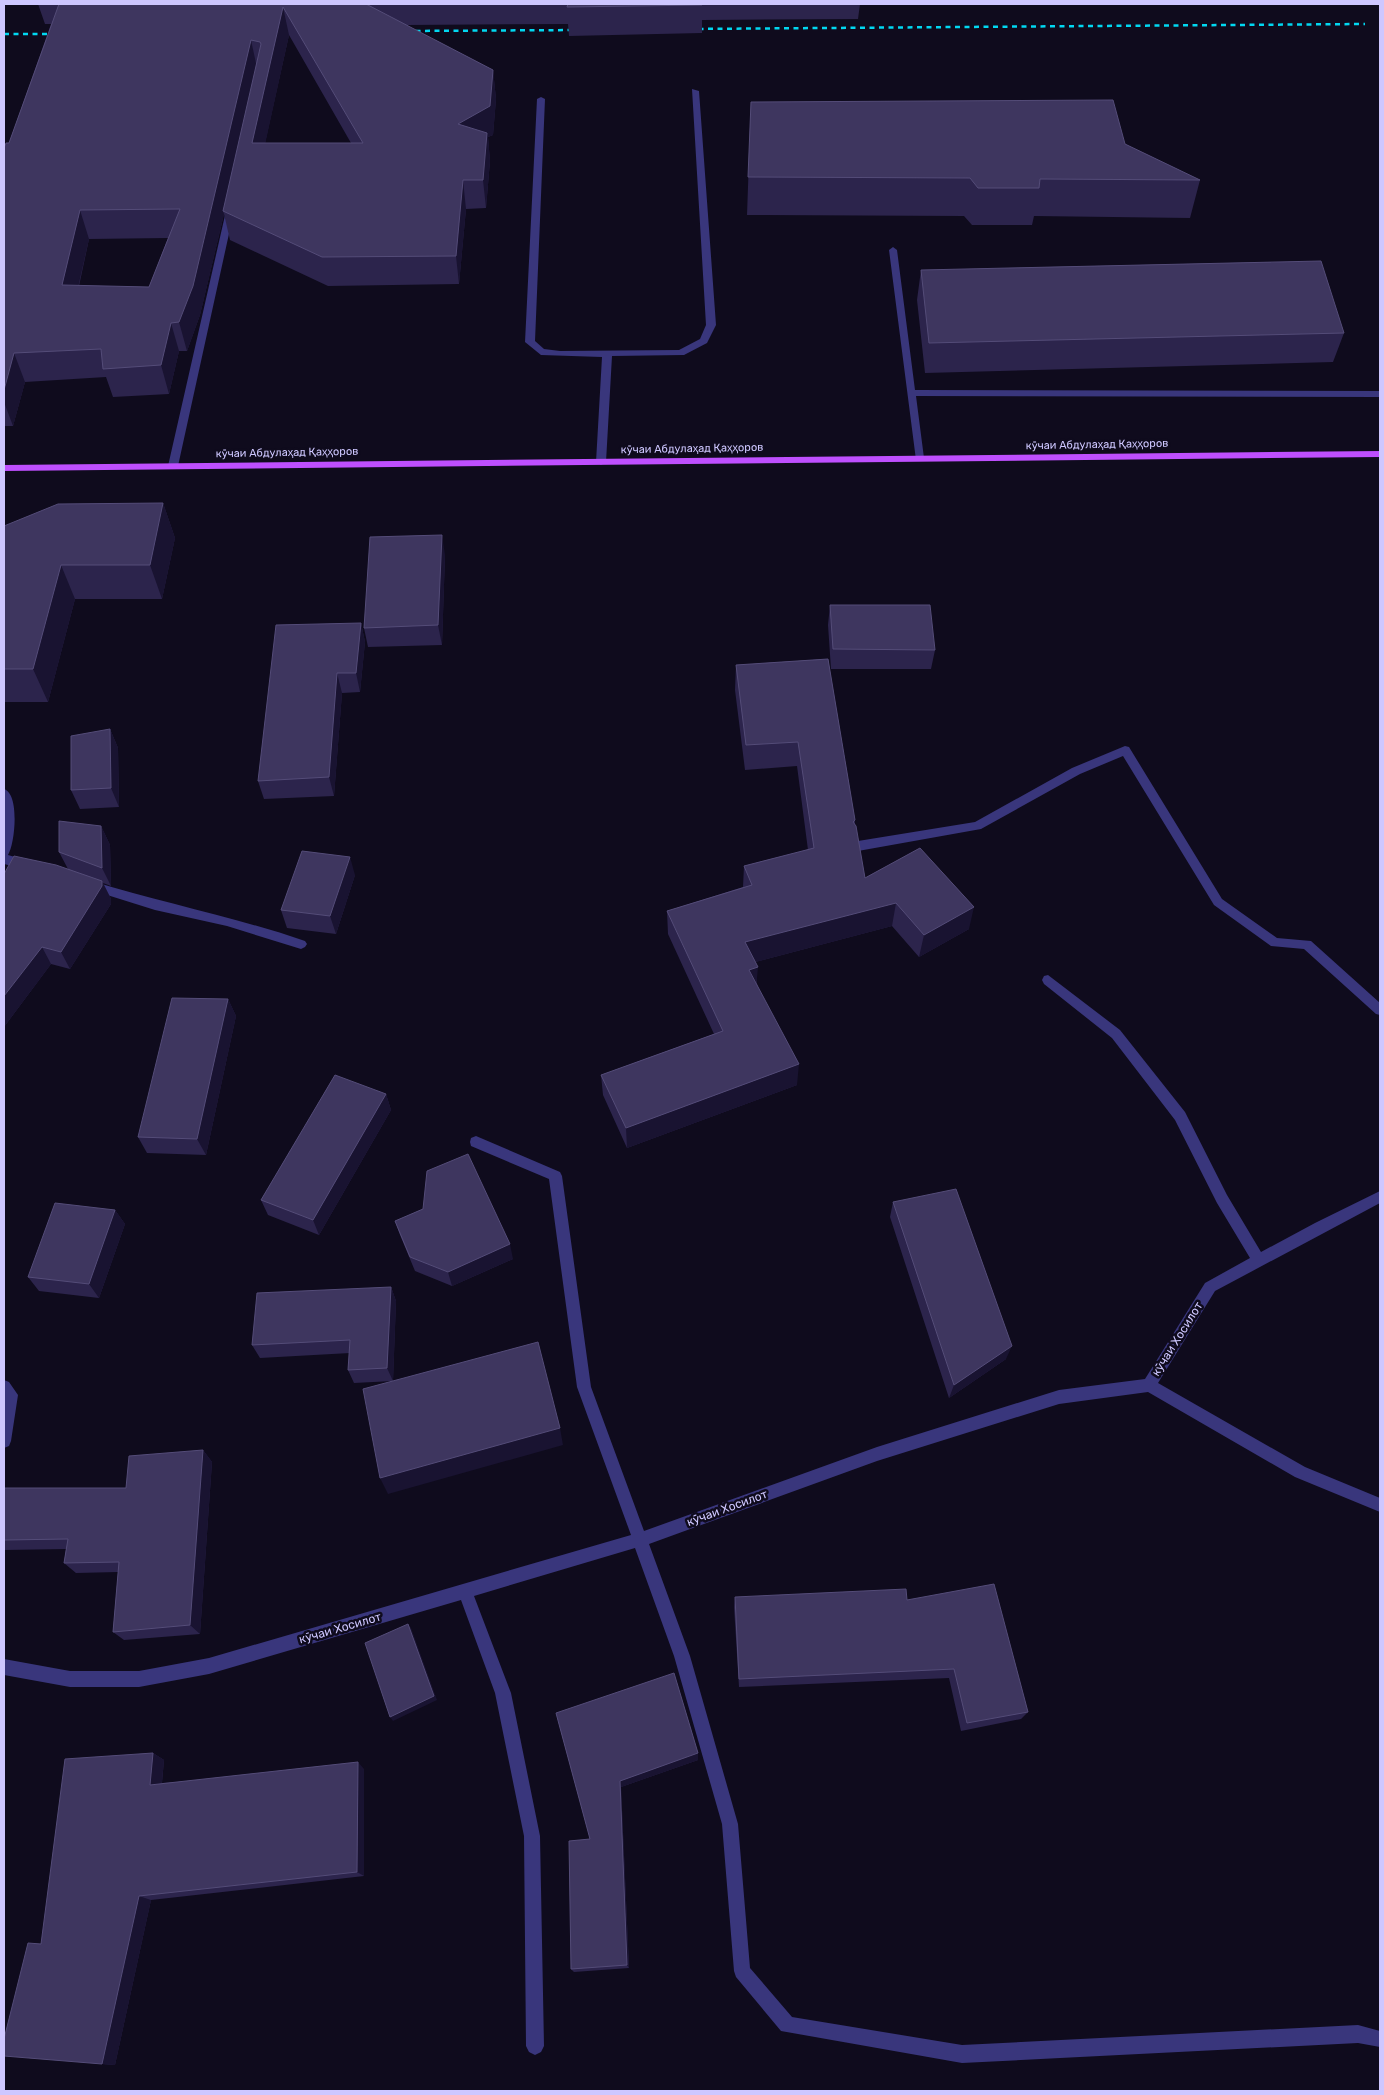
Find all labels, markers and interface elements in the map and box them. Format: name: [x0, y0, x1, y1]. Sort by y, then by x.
street label: кӯчаи Абдулаҳад Қаҳҳоров: [1026, 437, 1168, 452]
street label: кӯчаи Абдулаҳад Қаҳҳоров: [621, 441, 763, 456]
street label: кӯчаи Абдулаҳад Қаҳҳоров: [216, 445, 358, 460]
street label: кӯчаи Хосилот: [1149, 1299, 1205, 1379]
street label: кӯчаи Хосилот: [685, 1487, 769, 1529]
street label: кӯчаи Хосилот: [297, 1610, 383, 1646]

